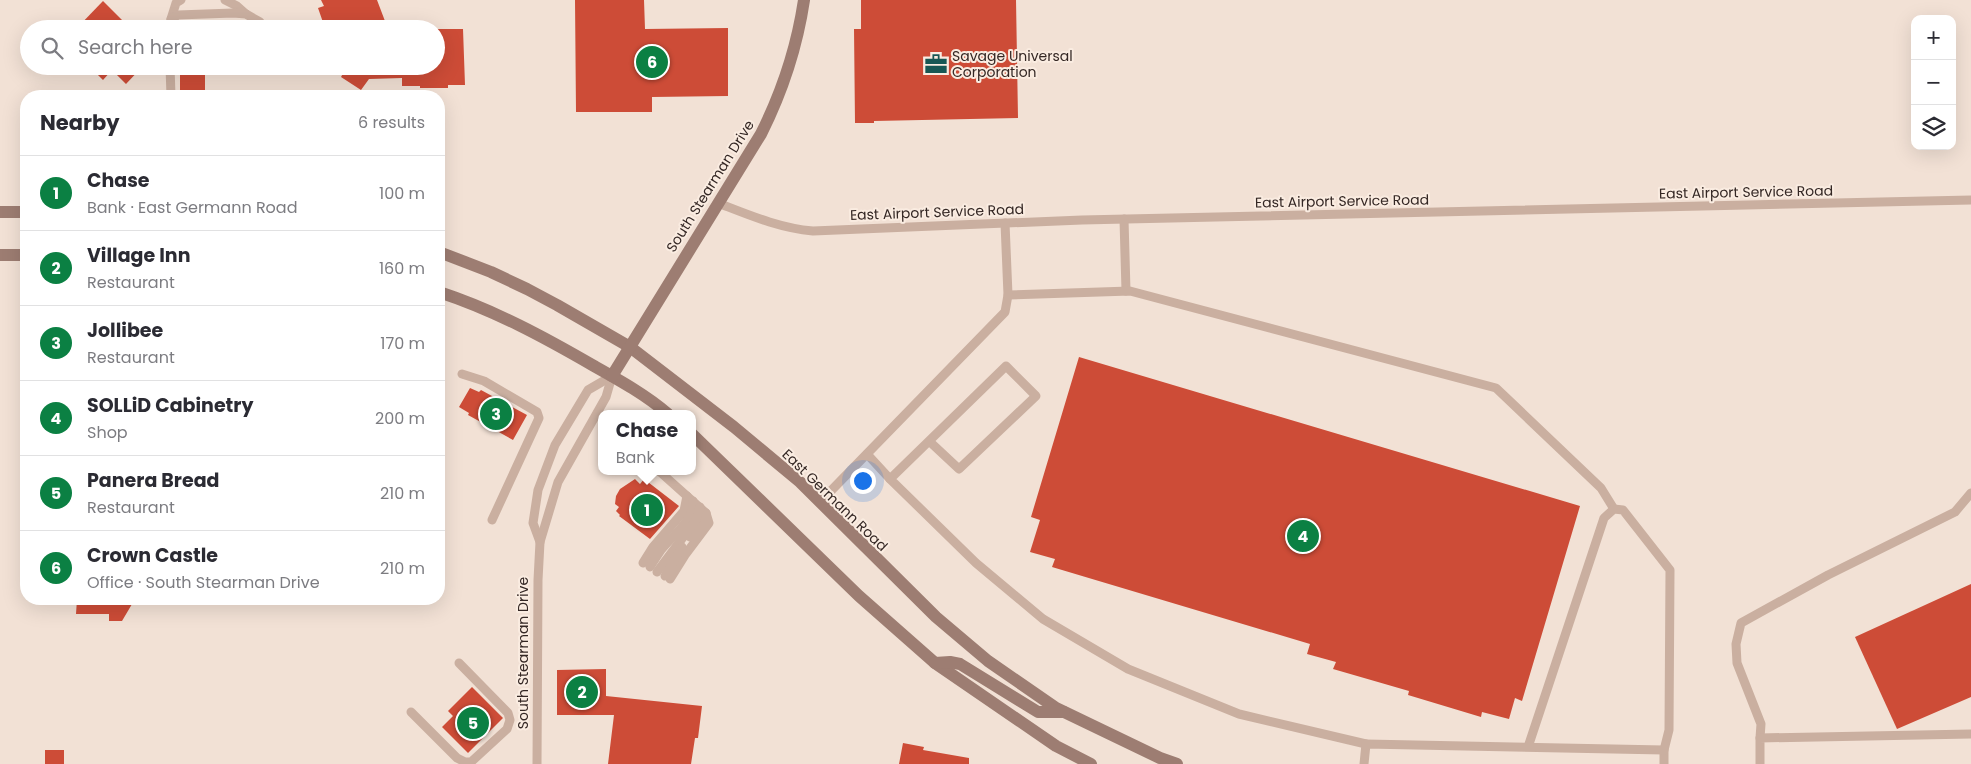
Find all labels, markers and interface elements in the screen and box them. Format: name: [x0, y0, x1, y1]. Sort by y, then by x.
map controls: [1911, 15, 1956, 150]
button: +: [1911, 15, 1956, 60]
search box: [20, 20, 445, 75]
icon: search: [38, 34, 66, 62]
text: Search here: [78, 34, 192, 61]
pin: 6: [636, 43, 668, 81]
place label: Savage Universal Corporation: [952, 46, 1073, 82]
office icon: Savage Universal Corporation: [923, 51, 949, 77]
button: −: [1911, 60, 1956, 105]
button: layers: [1911, 105, 1956, 150]
text: Nearby: [40, 108, 120, 137]
text: 6 results: [358, 111, 425, 134]
street label: South Stearman Drive: [661, 116, 759, 256]
text: Chase: [87, 167, 150, 194]
street label: East Airport Service Road: [1659, 180, 1833, 204]
text: 1: [53, 182, 59, 205]
text: 100 m: [379, 182, 425, 205]
street label: East Airport Service Road: [1255, 189, 1429, 213]
text: Bank · East Germann Road: [87, 196, 298, 219]
street label: East Airport Service Road: [850, 199, 1024, 225]
text: Village Inn: [87, 242, 190, 269]
text: 2: [51, 257, 61, 280]
text: 160 m: [379, 257, 425, 280]
text: Restaurant: [87, 271, 175, 294]
text: Jollibee: [87, 317, 163, 344]
text: 3: [51, 332, 61, 355]
text: 170 m: [380, 332, 425, 355]
text: Restaurant: [87, 346, 175, 369]
text: SOLLiD Cabinetry: [87, 392, 253, 419]
pin: 3: [480, 395, 512, 433]
text: 4: [51, 407, 61, 430]
text: 200 m: [375, 407, 425, 430]
popup: [598, 410, 696, 475]
text: Chase: [616, 417, 678, 444]
text: Shop: [87, 421, 128, 444]
street label: East Germann Road: [778, 444, 892, 556]
text: Bank: [616, 446, 655, 469]
text: Panera Bread: [87, 467, 220, 494]
your location: [850, 468, 876, 494]
text: 5: [51, 482, 61, 505]
text: 210 m: [380, 482, 425, 505]
pin: 1: [631, 491, 663, 529]
text: Restaurant: [87, 496, 175, 519]
pin: 4: [1287, 517, 1319, 555]
text: Crown Castle: [87, 542, 218, 569]
text: 6: [51, 557, 61, 580]
text: 210 m: [380, 557, 425, 580]
text: Office · South Stearman Drive: [87, 571, 320, 594]
street label: South Stearman Drive: [513, 577, 533, 729]
pin: 2: [566, 673, 598, 711]
pin: 5: [457, 704, 489, 742]

